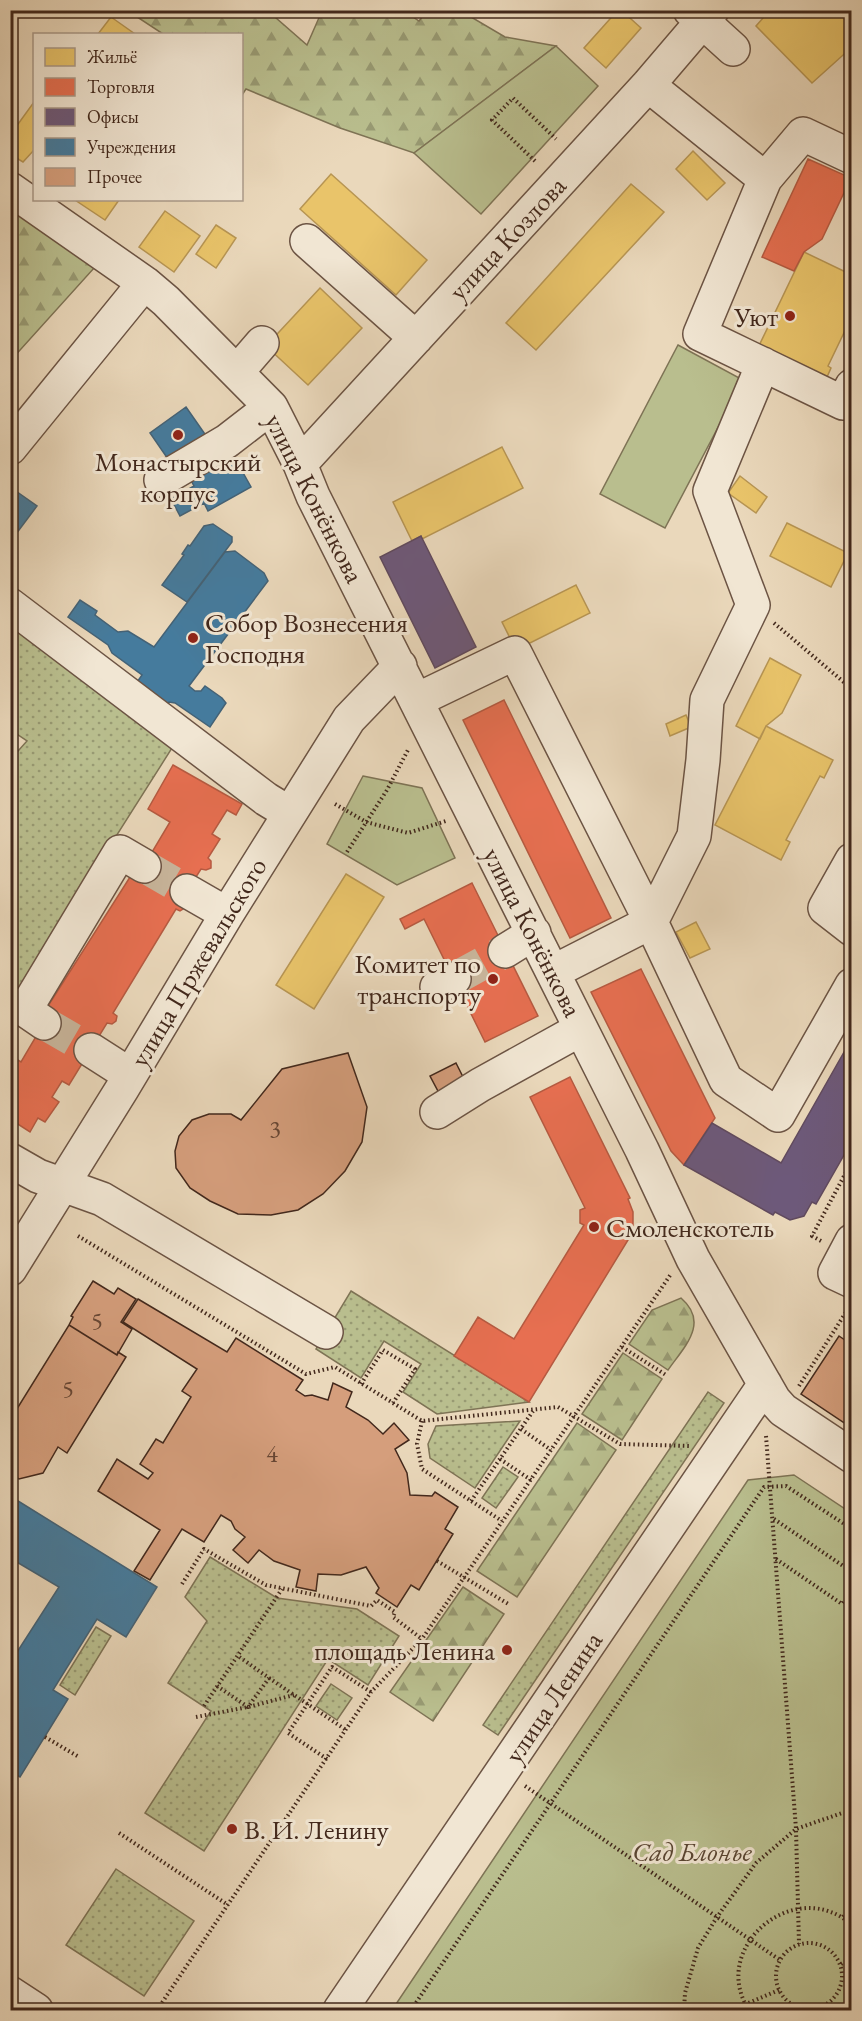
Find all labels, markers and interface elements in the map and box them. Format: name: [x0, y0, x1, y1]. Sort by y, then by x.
legend: [33, 33, 243, 201]
text: Жильё: [86, 45, 137, 68]
text: Торговля: [87, 75, 155, 98]
text: Офисы: [87, 105, 139, 128]
text: Учреждения: [86, 135, 176, 158]
text: Прочее: [87, 165, 142, 188]
street label: улица Козлова: [441, 168, 574, 307]
place label: Уют: [733, 299, 778, 334]
marker: Уют: [783, 309, 797, 323]
street label: улица Конёнкова: [257, 407, 373, 589]
marker: Монастырский корпус: [171, 428, 185, 442]
place label: Монастырский корпус: [95, 444, 261, 510]
place label: Собор Вознесения Господня: [205, 605, 408, 671]
marker: Собор Вознесения Господня: [186, 631, 200, 645]
street label: улица Конёнкова: [475, 841, 591, 1023]
street label: улица Пржевальского: [122, 851, 274, 1073]
place label: Комитет по транспорту: [354, 946, 481, 1012]
marker: Комитет по транспорту: [486, 972, 500, 986]
house number: 3: [269, 1113, 281, 1144]
place label: Смоленскотель: [606, 1210, 774, 1245]
marker: Смоленскотель: [587, 1220, 601, 1234]
house number: 5: [91, 1305, 103, 1336]
house number: 5: [62, 1373, 74, 1404]
house number: 4: [266, 1438, 278, 1469]
street label: улица Ленина: [496, 1624, 610, 1770]
place label: площадь Ленина: [314, 1633, 495, 1668]
marker: площадь Ленина: [500, 1643, 514, 1657]
place label: В. И. Ленину: [244, 1812, 389, 1847]
marker: В. И. Ленину: [225, 1822, 239, 1836]
park label: Сад Блонье: [632, 1834, 753, 1869]

